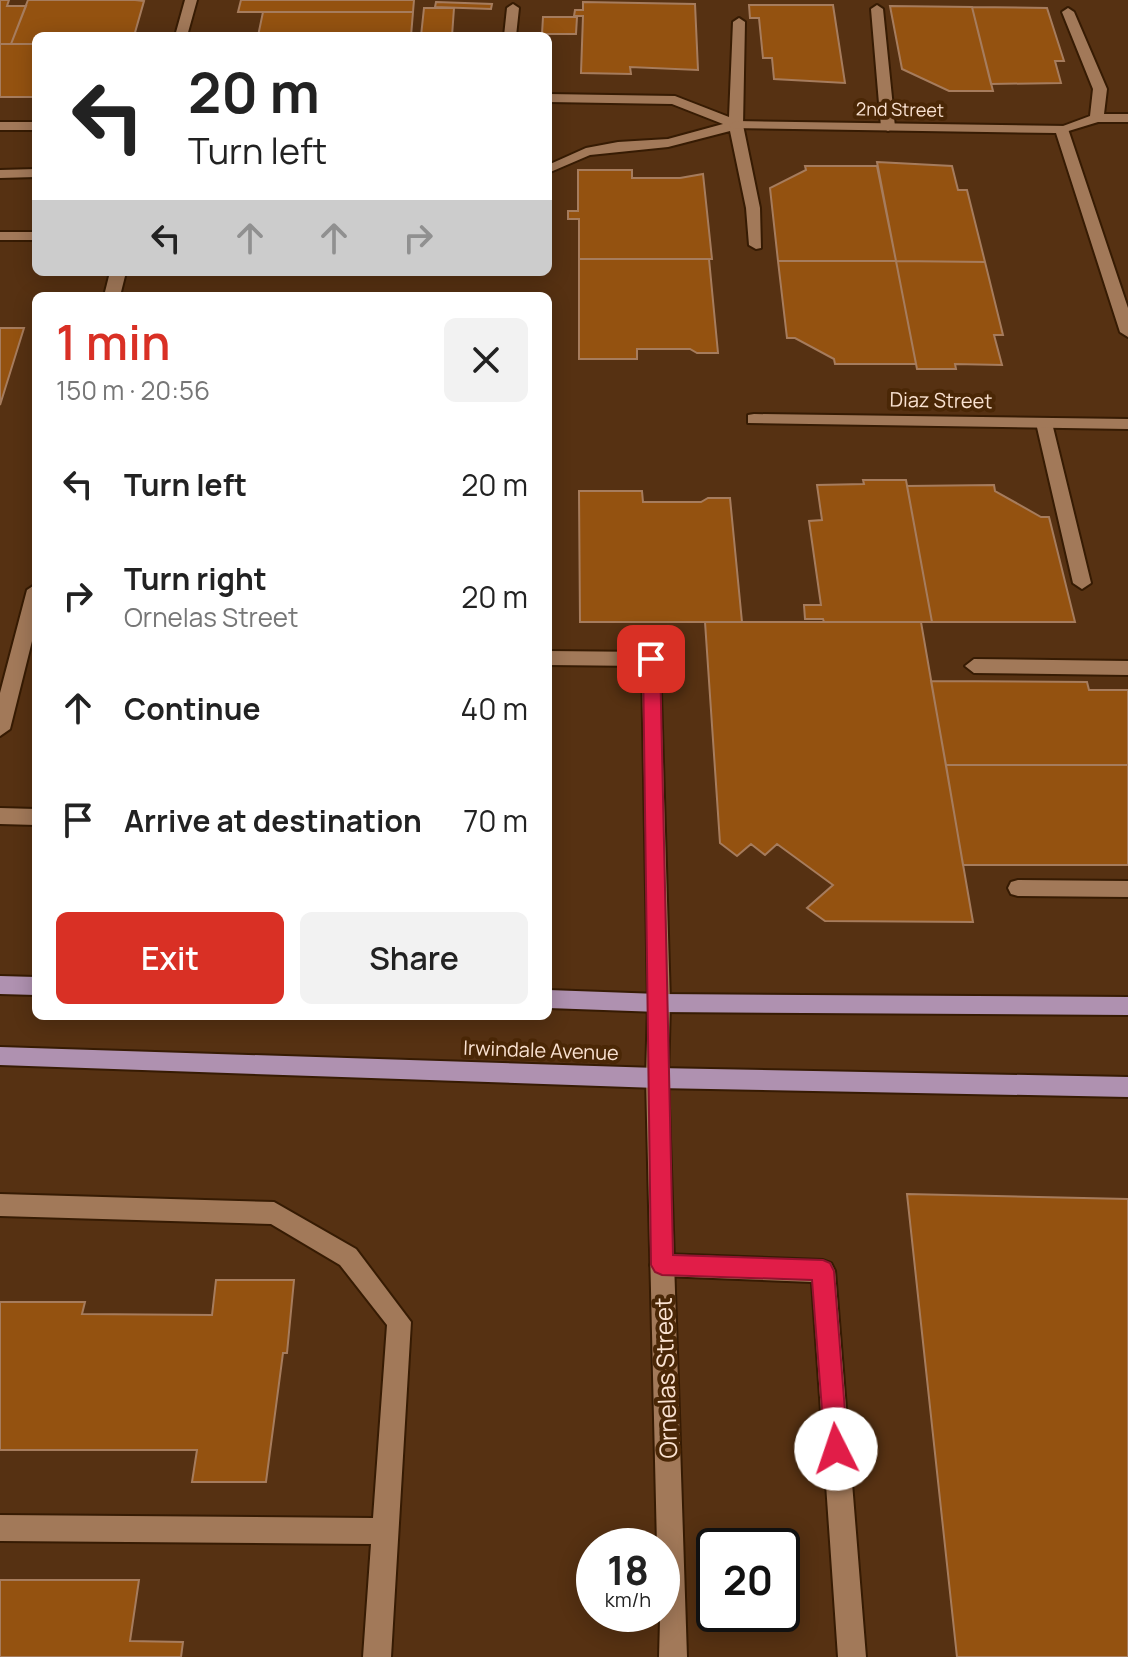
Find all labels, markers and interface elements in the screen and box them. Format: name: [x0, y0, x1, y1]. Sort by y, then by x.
text: 20 m: [188, 53, 320, 130]
icon: left: [56, 64, 160, 168]
street label: 2nd Street: [856, 96, 944, 122]
text: Turn left: [188, 126, 327, 175]
icon: left: [144, 216, 188, 260]
icon: ahead: [228, 216, 272, 260]
icon: ahead: [312, 216, 356, 260]
icon: right: [396, 216, 440, 260]
text: 1 min: [56, 309, 170, 374]
button: close: [444, 318, 528, 402]
text: 150 m · 20:56: [56, 372, 210, 408]
street label: Diaz Street: [889, 386, 993, 414]
icon: left: [56, 462, 100, 506]
text: Turn left: [124, 464, 247, 505]
text: 20 m: [461, 464, 528, 505]
text: Turn right: [124, 558, 267, 599]
icon: right: [56, 574, 100, 618]
text: 20 m: [461, 576, 528, 617]
text: Ornelas Street: [124, 599, 298, 635]
pin: [617, 625, 685, 693]
icon: arrive: [629, 637, 673, 681]
icon: ahead: [56, 686, 100, 730]
text: Continue: [124, 688, 260, 729]
text: 40 m: [461, 688, 528, 729]
icon: arrive: [56, 798, 100, 842]
text: Arrive at destination: [124, 800, 422, 841]
text: 70 m: [463, 800, 528, 841]
button: Exit: [56, 912, 284, 1004]
button: Share: [300, 912, 528, 1004]
street label: Irwindale Avenue: [463, 1034, 619, 1066]
street label: Ornelas Street: [646, 1297, 684, 1459]
position arrow: [794, 1407, 878, 1491]
speed limit sign: 20: [696, 1528, 800, 1632]
text: 18: [607, 1542, 649, 1597]
text: km/h: [605, 1586, 651, 1613]

